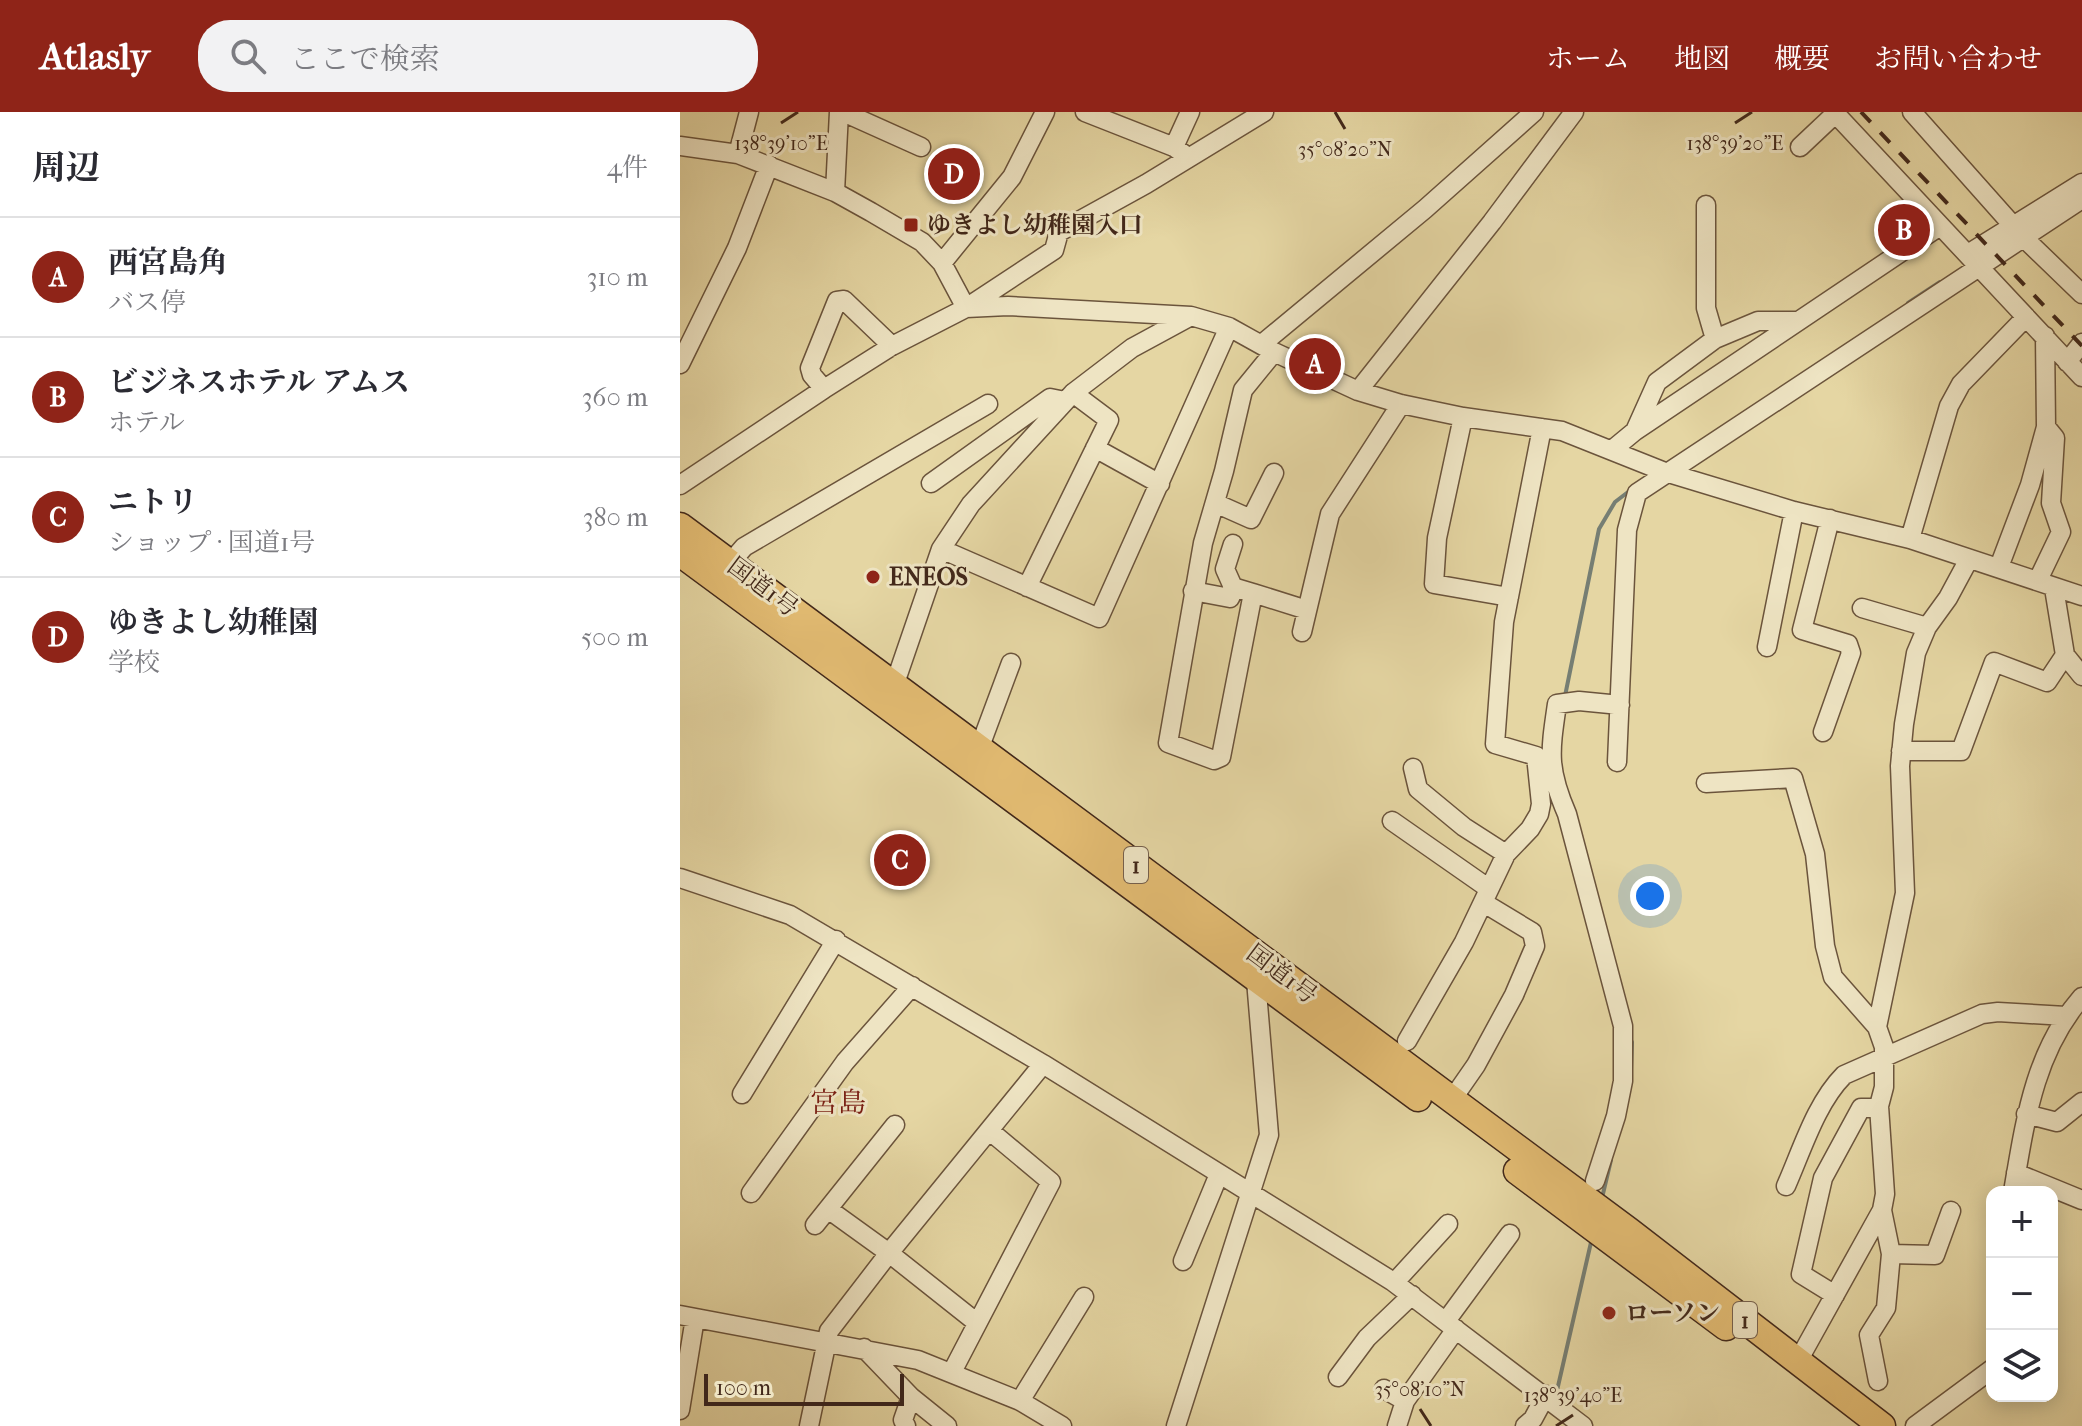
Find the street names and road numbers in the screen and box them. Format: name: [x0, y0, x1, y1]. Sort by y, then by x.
street label: 国道1号: [722, 552, 804, 622]
road number: 1: [1124, 847, 1148, 883]
street label: 国道1号: [1241, 939, 1323, 1009]
road number: 1: [1733, 1302, 1757, 1338]

